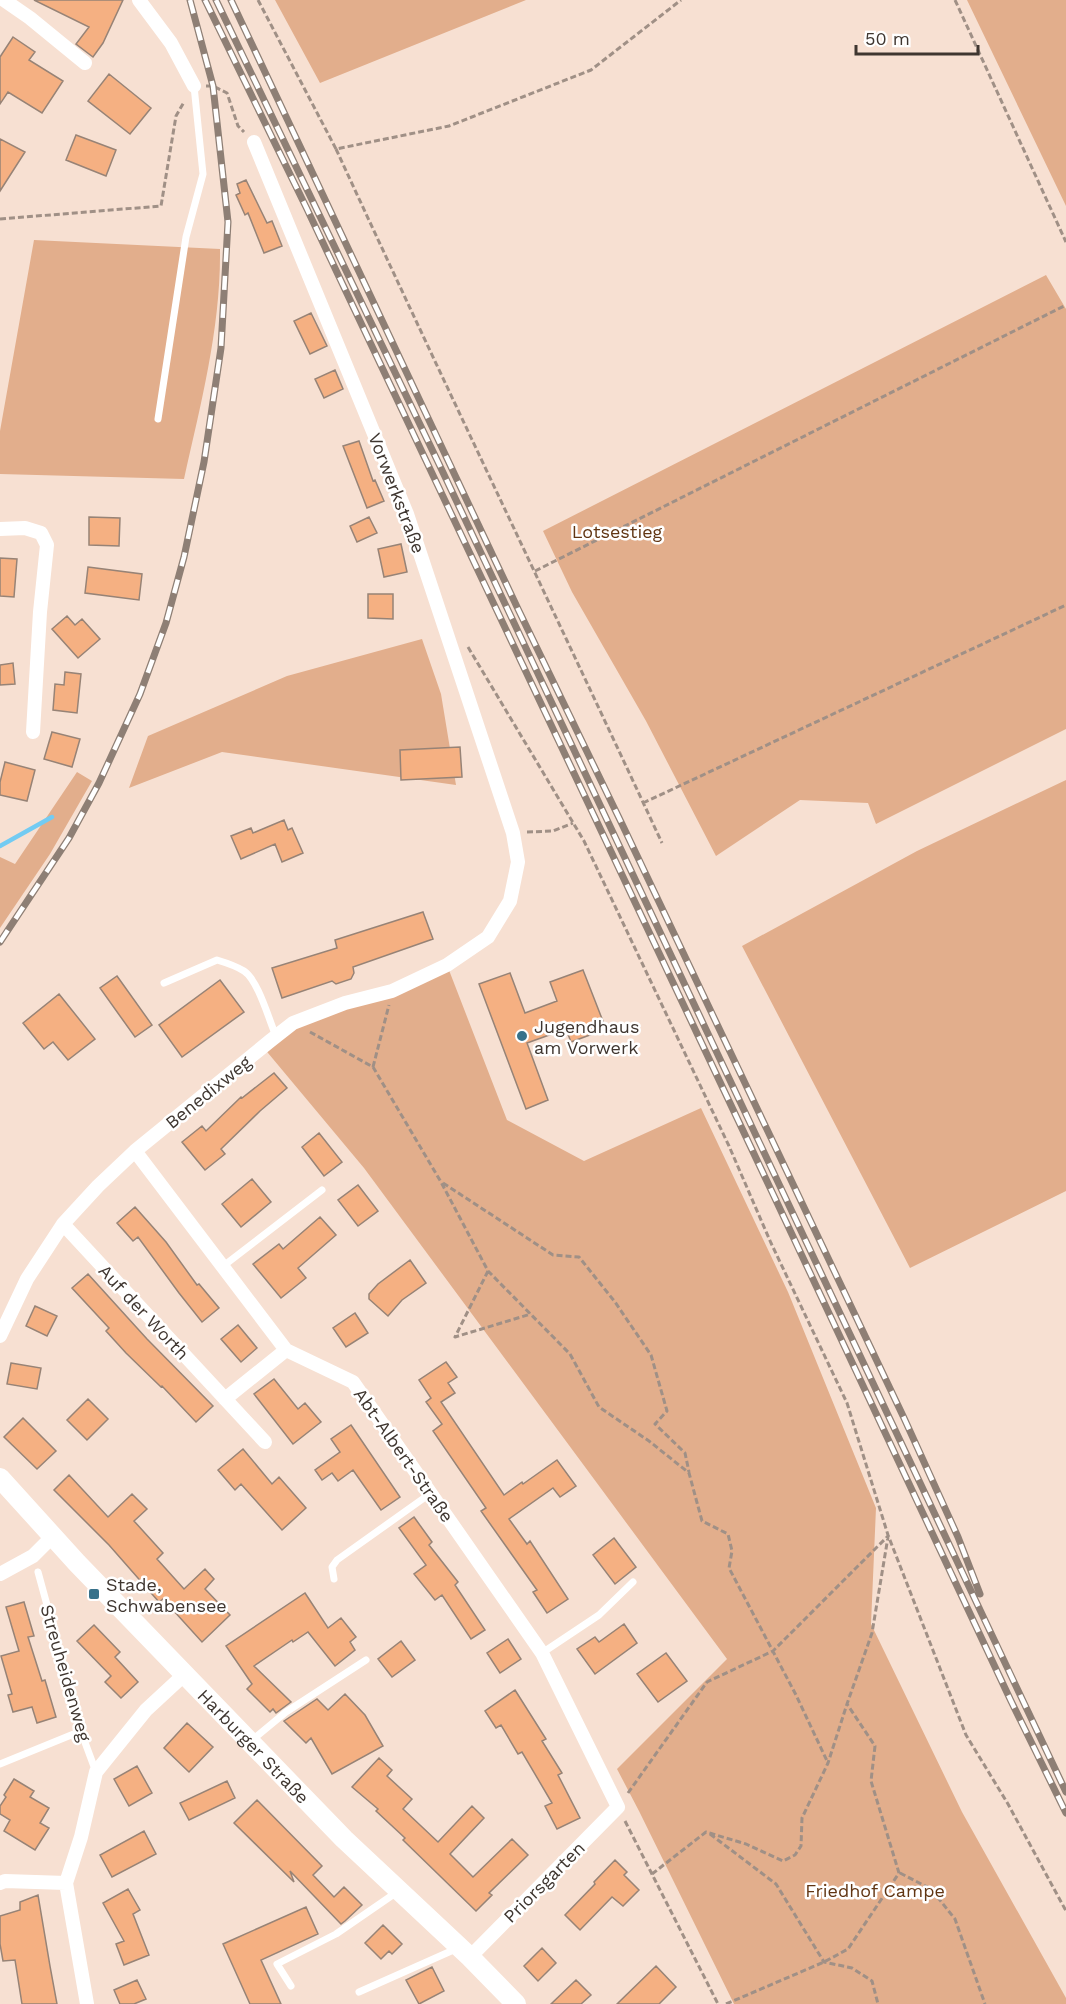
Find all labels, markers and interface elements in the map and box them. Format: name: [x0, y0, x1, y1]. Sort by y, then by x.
scale bar: [856, 18, 978, 56]
text: 50 m: [865, 28, 910, 49]
street label: Vorwerkstraße: [364, 430, 430, 556]
park label: Lotsestieg: [572, 521, 663, 542]
place label: Jugendhaus am Vorwerk: [534, 1016, 639, 1058]
marker: Jugendhaus am Vorwerk: [515, 1029, 529, 1043]
street label: Benedixweg: [161, 1051, 255, 1133]
street label: Auf der Worth: [95, 1260, 193, 1364]
street label: Abt-Albert-Straße: [350, 1384, 458, 1526]
place label: Stade, Schwabensee: [106, 1574, 227, 1616]
marker: Stade, Schwabensee: [87, 1587, 101, 1601]
street label: Streuheidenweg: [36, 1602, 96, 1744]
street label: Harburger Straße: [194, 1684, 314, 1807]
street label: Priorsgarten: [499, 1837, 589, 1927]
park label: Friedhof Campe: [805, 1880, 945, 1901]

